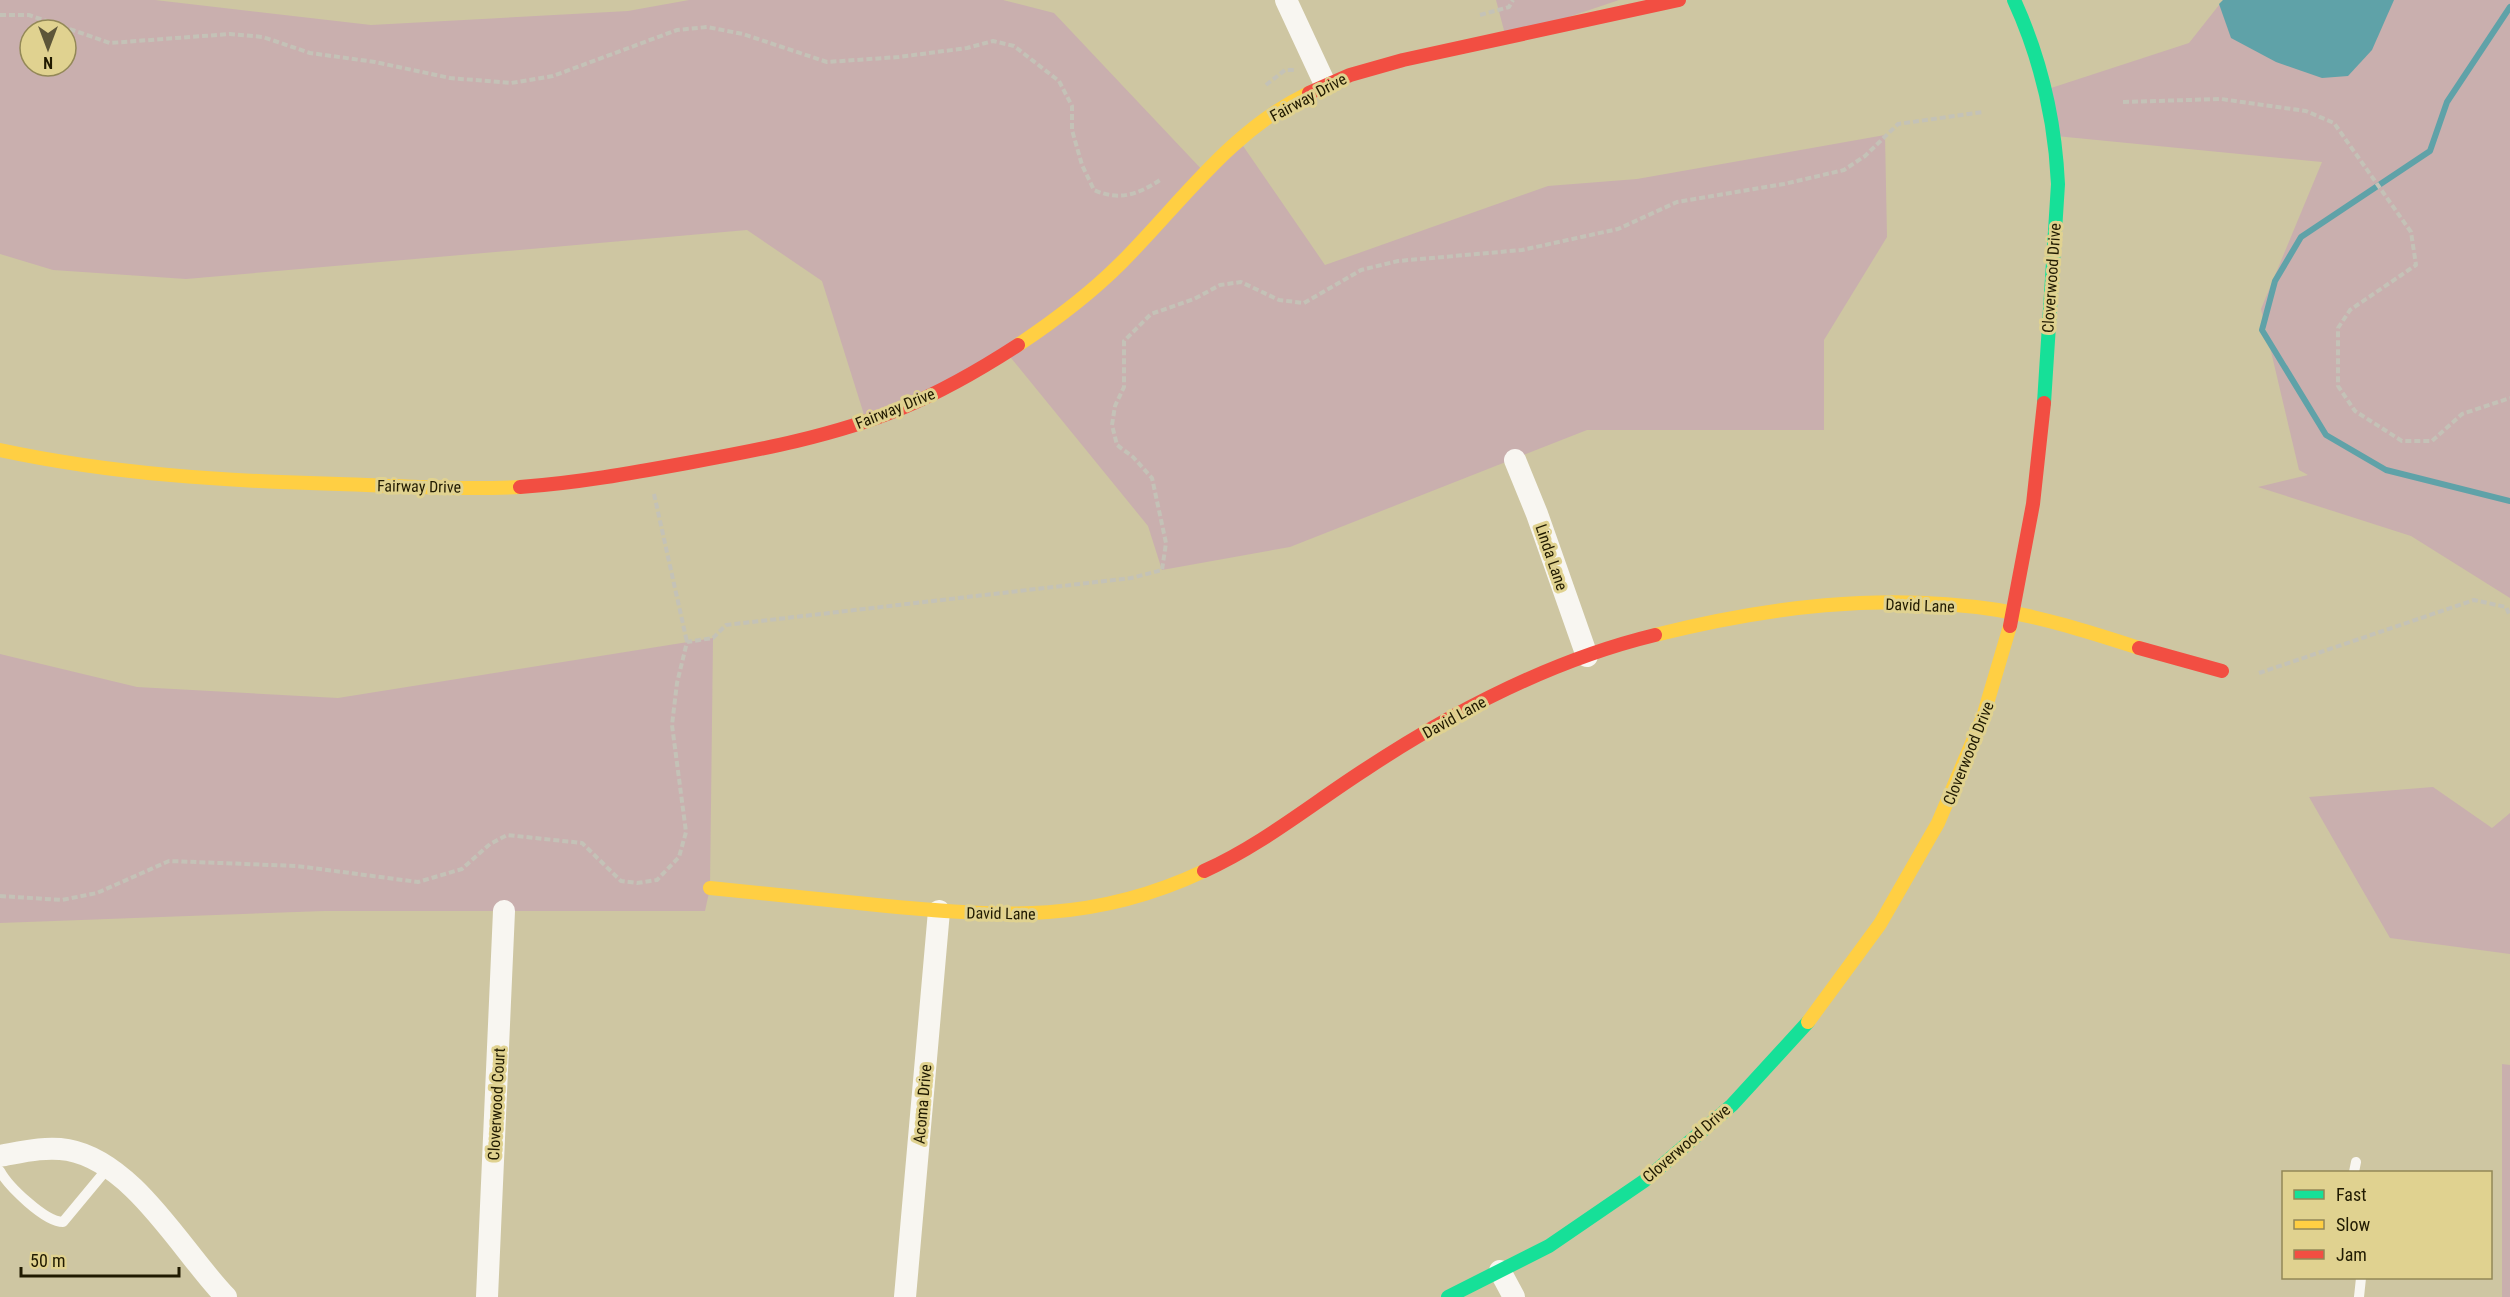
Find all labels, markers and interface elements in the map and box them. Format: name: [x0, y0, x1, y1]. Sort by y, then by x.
north arrow: [18, 18, 78, 78]
text: N: [43, 53, 53, 72]
street label: Fairway Drive: [1267, 69, 1350, 126]
street label: Cloverwood Drive: [2038, 223, 2065, 334]
street label: Fairway Drive: [853, 384, 938, 433]
street label: Fairway Drive: [377, 476, 461, 497]
street label: Linda Lane: [1531, 522, 1572, 593]
street label: David Lane: [1885, 595, 1955, 616]
street label: David Lane: [1419, 692, 1489, 743]
street label: Cloverwood Drive: [1939, 699, 1998, 808]
street label: David Lane: [966, 903, 1036, 924]
street label: Cloverwood Court: [484, 1047, 509, 1161]
street label: Acoma Drive: [910, 1063, 935, 1145]
street label: Cloverwood Drive: [1639, 1100, 1734, 1187]
legend: [2282, 1171, 2492, 1279]
text: Fast: [2336, 1184, 2367, 1205]
text: Slow: [2336, 1214, 2371, 1235]
scale bar: [21, 1240, 178, 1278]
text: Jam: [2336, 1244, 2367, 1265]
text: 50 m: [30, 1250, 65, 1271]

